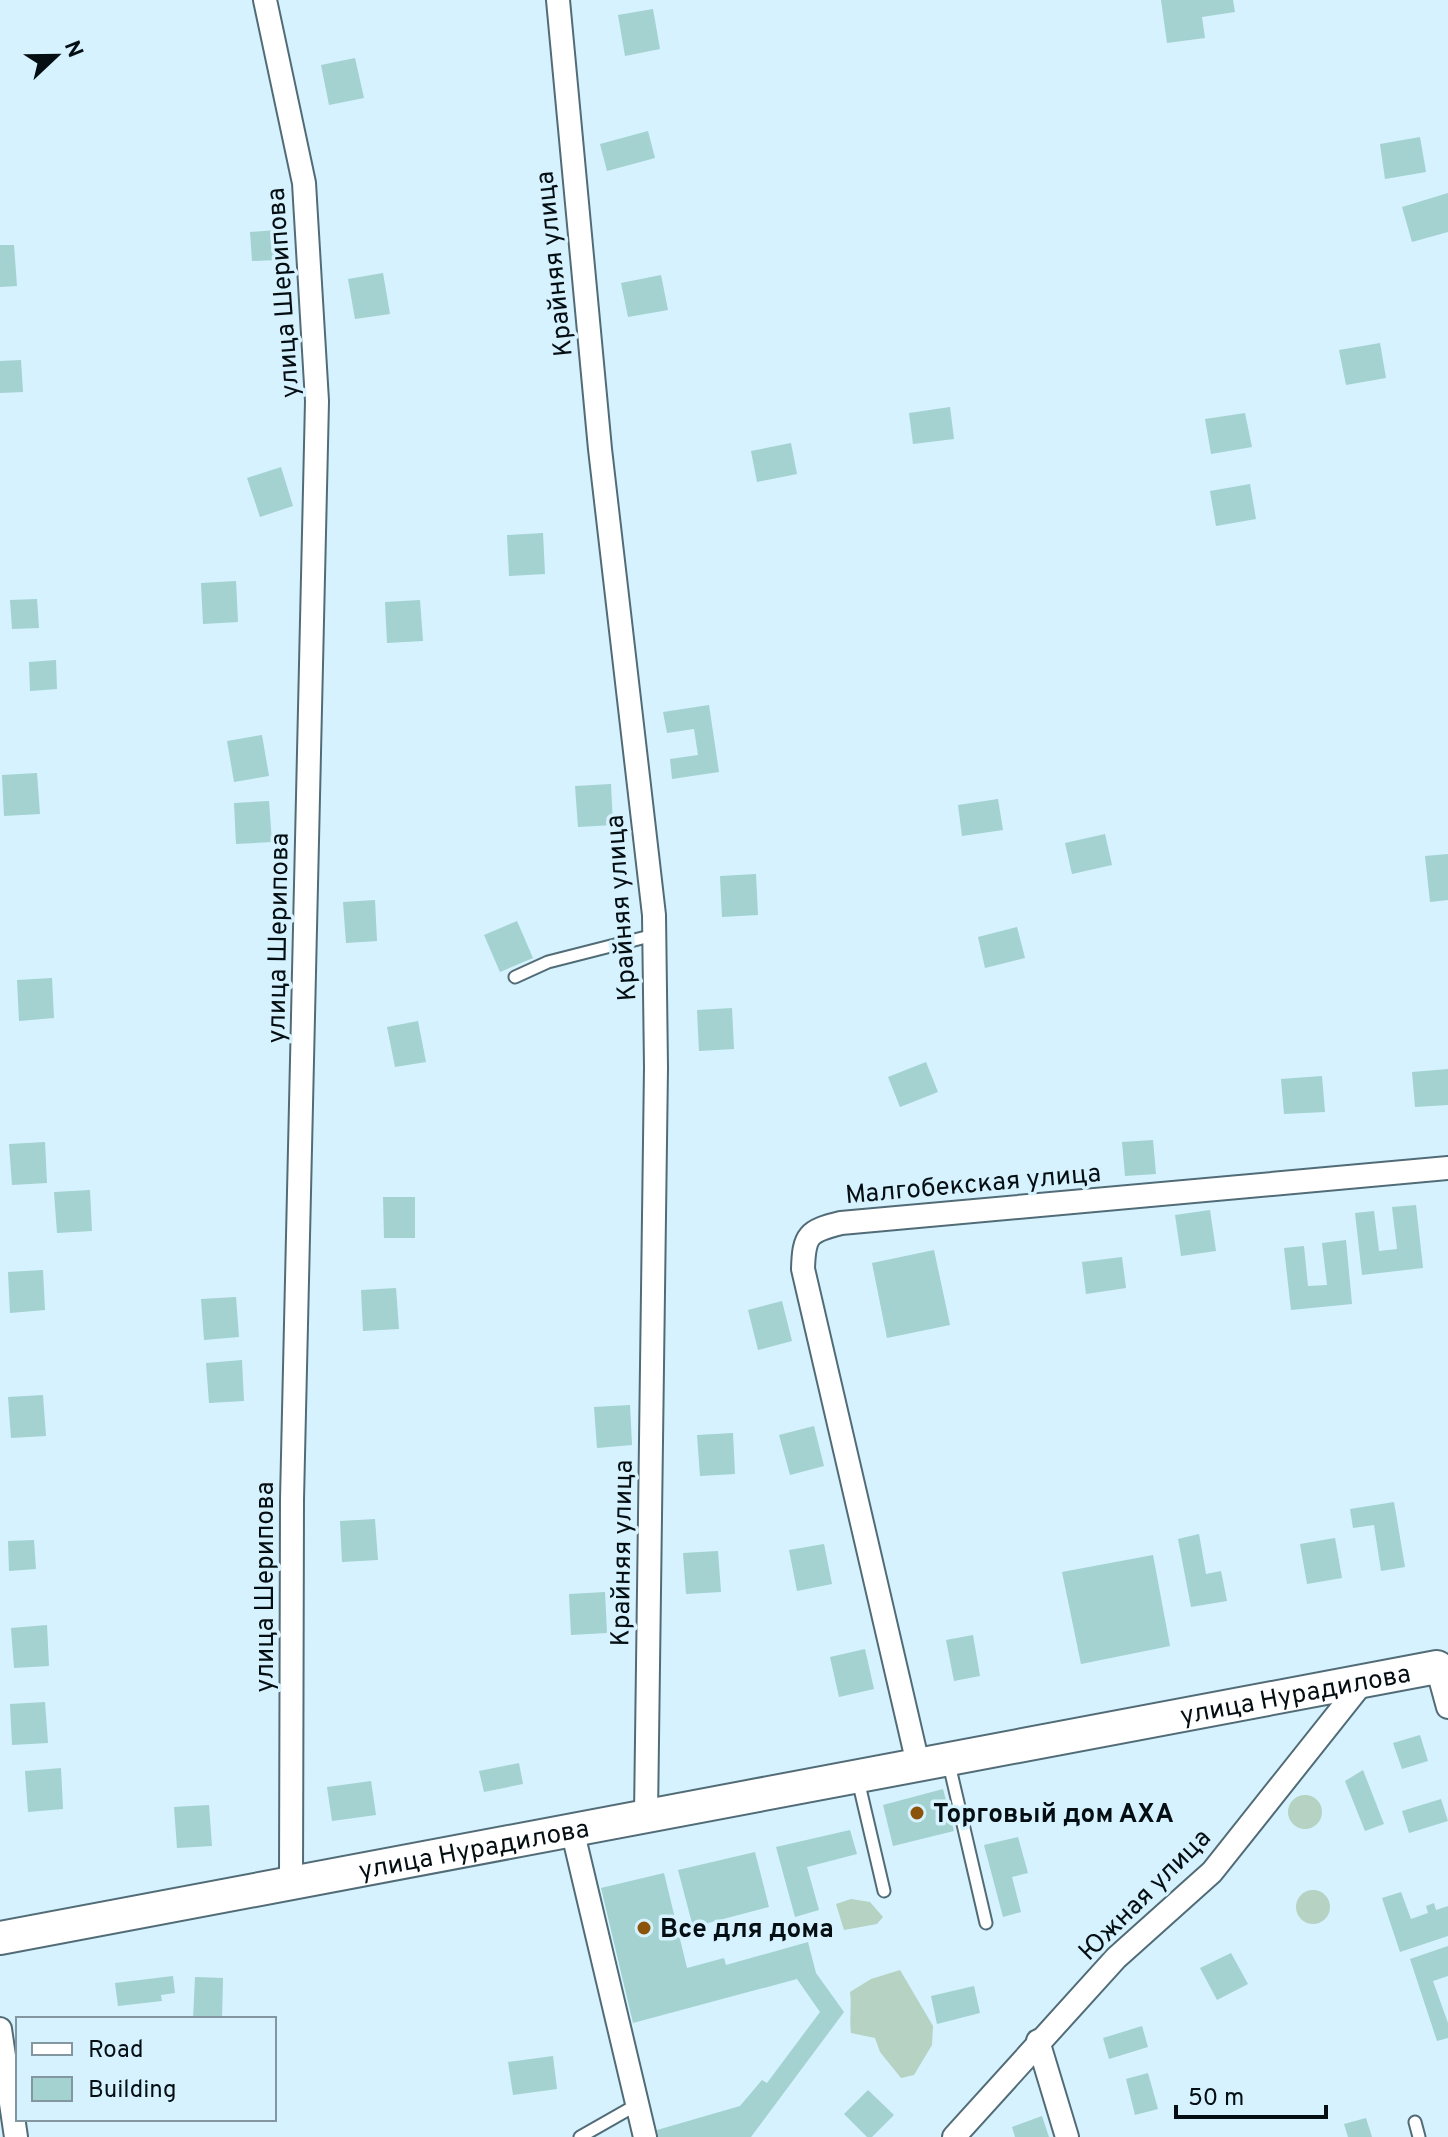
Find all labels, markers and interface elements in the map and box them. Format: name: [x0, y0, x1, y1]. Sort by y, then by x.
north arrow: [16, 16, 96, 96]
text: N: [57, 37, 88, 62]
street label: Крайняя улица: [529, 169, 582, 358]
street label: улица Шерипова: [261, 186, 308, 399]
street label: Крайняя улица: [600, 814, 645, 1002]
street label: улица Шерипова: [261, 832, 298, 1044]
street label: Малгобекская улица: [844, 1158, 1102, 1213]
street label: Крайняя улица: [605, 1459, 642, 1647]
street label: улица Шерипова: [250, 1482, 283, 1692]
street label: улица Нурадилова: [1178, 1658, 1414, 1734]
place label: Торговый дом АХА: [933, 1799, 1174, 1832]
marker: Торговый дом АХА: [908, 1804, 926, 1822]
street label: улица Нурадилова: [356, 1813, 592, 1889]
street label: Южная улица: [1073, 1823, 1219, 1969]
place label: Все для дома: [660, 1914, 834, 1947]
marker: Все для дома: [635, 1919, 653, 1937]
legend: [16, 2017, 276, 2121]
text: Road: [88, 2036, 144, 2066]
scale bar: [1176, 2069, 1326, 2119]
text: Building: [88, 2076, 177, 2106]
text: 50 m: [1188, 2084, 1244, 2114]

